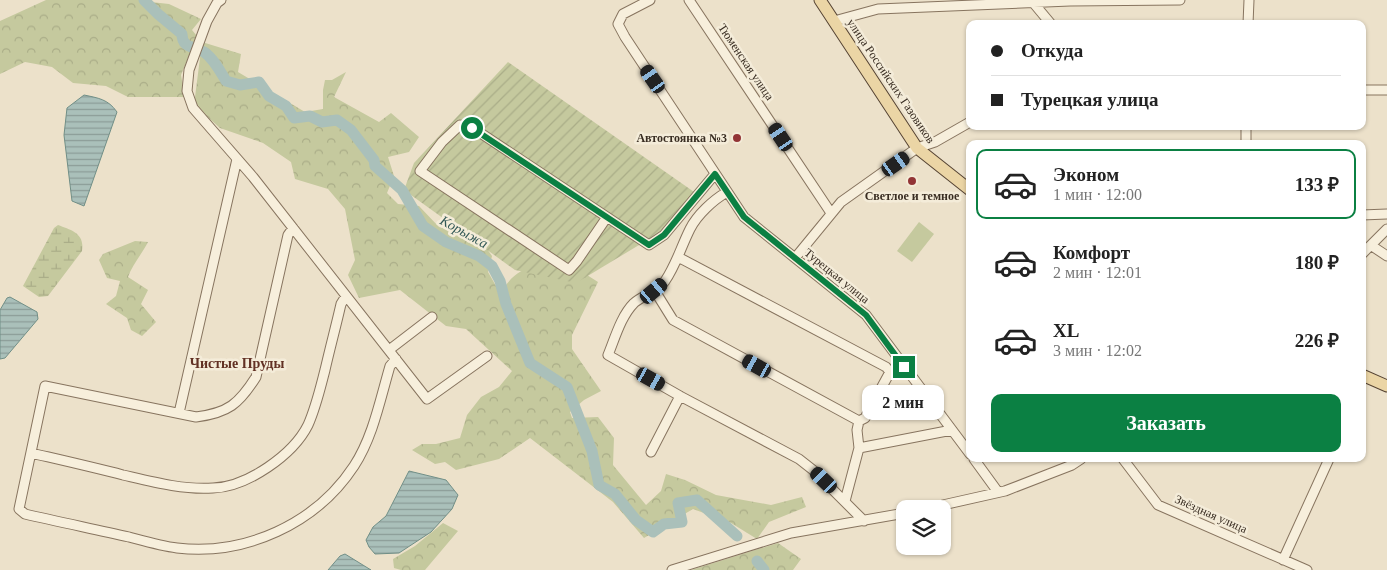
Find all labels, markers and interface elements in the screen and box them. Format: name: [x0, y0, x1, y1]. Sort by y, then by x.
street label: улица Российских Газовиков: [844, 16, 938, 146]
street label: Тюменская улица: [715, 21, 777, 103]
text: Откуда: [1021, 40, 1083, 61]
car: [638, 62, 667, 96]
text: Турецкая улица: [1021, 89, 1158, 110]
route start: [461, 117, 483, 139]
car: [766, 120, 795, 154]
place label: Автостоянка №3: [636, 131, 727, 145]
marker: Автостоянка №3: [731, 132, 743, 144]
car: [879, 149, 912, 179]
icon: car: [993, 162, 1038, 207]
text: Эконом: [1053, 164, 1119, 185]
text: 133 ₽: [1295, 174, 1339, 195]
marker: Светлое и темное: [906, 175, 918, 187]
text: 1 мин · 12:00: [1053, 186, 1142, 203]
place label: Светлое и темное: [865, 189, 960, 203]
water label: Корыжа: [437, 212, 490, 251]
icon: car: [993, 240, 1038, 285]
text: Комфорт: [1053, 242, 1130, 263]
street label: Турецкая улица: [802, 246, 873, 307]
text: 180 ₽: [1295, 252, 1339, 273]
text: 2 мин · 12:01: [1053, 264, 1142, 281]
car: [637, 276, 670, 306]
icon: car: [993, 318, 1038, 363]
text: XL: [1053, 320, 1079, 341]
text: 226 ₽: [1295, 330, 1339, 351]
text: 3 мин · 12:02: [1053, 342, 1142, 359]
car: [740, 352, 773, 380]
district label: Чистые Пруды: [190, 356, 284, 371]
route end: [893, 356, 915, 378]
car: [634, 365, 667, 393]
callout: 2 мин: [863, 384, 945, 420]
text: 2 мин: [882, 394, 924, 411]
button: Заказать: [991, 394, 1341, 452]
car: [807, 464, 840, 496]
street label: Звёздная улица: [1173, 492, 1250, 536]
map controls: [896, 500, 951, 555]
button: layers: [896, 500, 951, 555]

